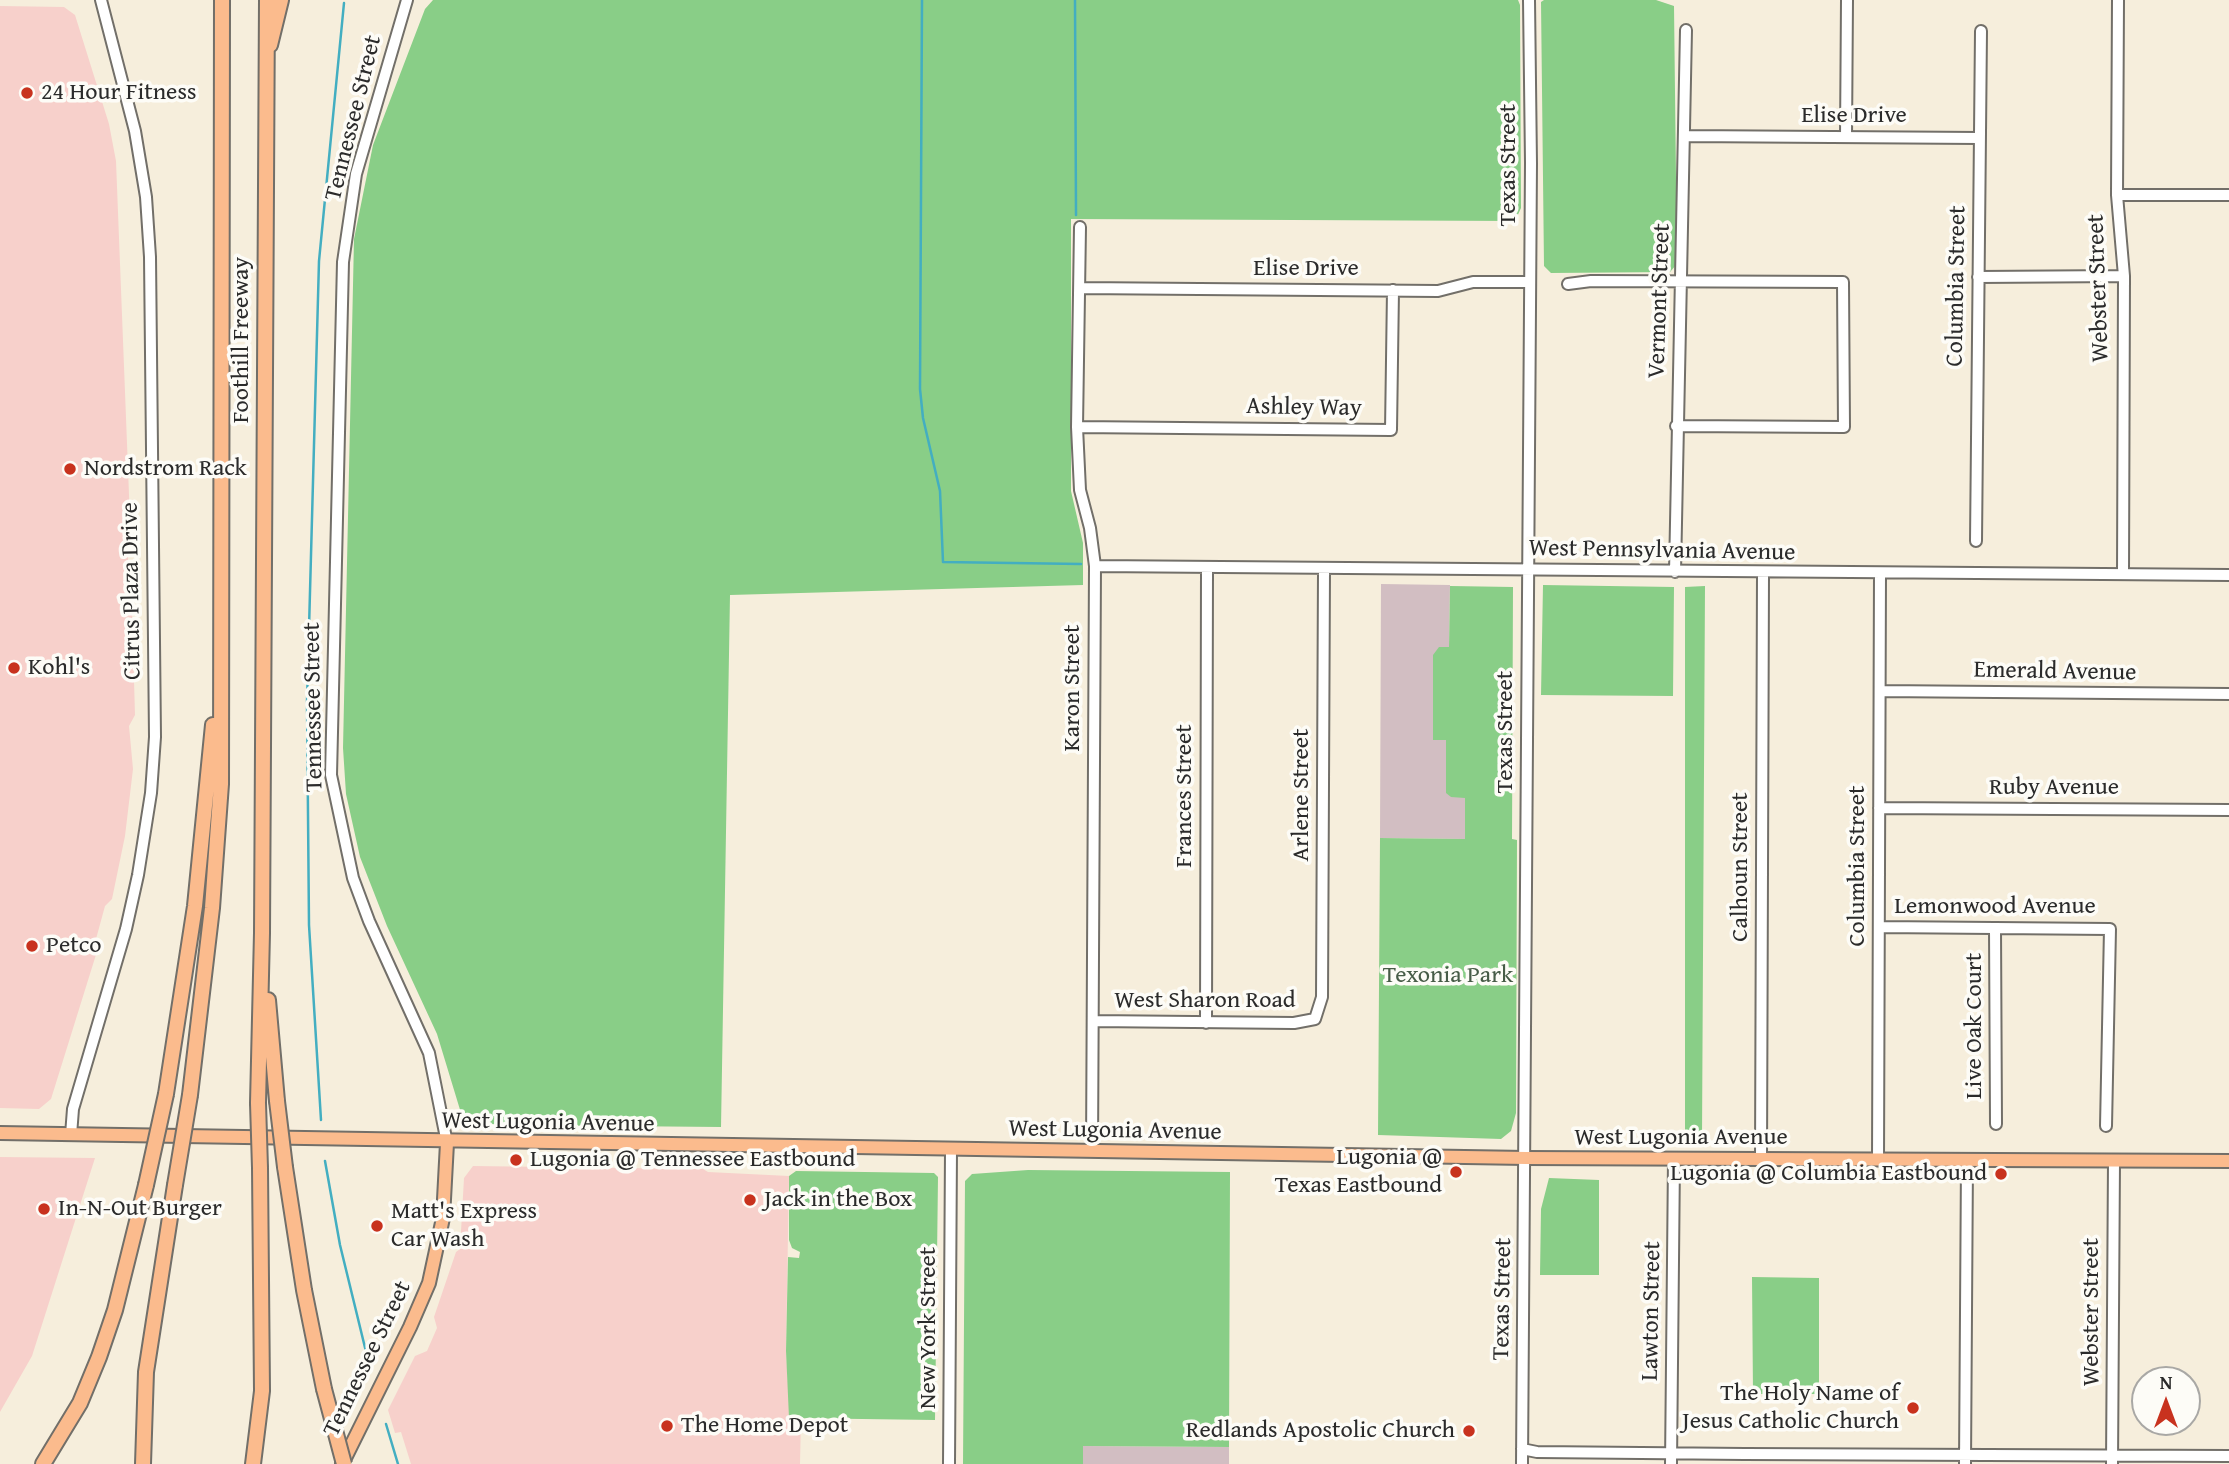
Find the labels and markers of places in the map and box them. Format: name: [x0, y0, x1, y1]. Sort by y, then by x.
place label: 24 Hour Fitness: [41, 79, 196, 107]
marker: 24 Hour Fitness: [19, 85, 35, 101]
place label: Nordstrom Rack: [84, 455, 247, 483]
marker: Nordstrom Rack: [62, 461, 78, 477]
place label: Kohl's: [28, 654, 90, 682]
marker: Kohl's: [6, 660, 22, 676]
place label: Petco: [46, 932, 102, 960]
marker: Petco: [24, 938, 40, 954]
place label: Lugonia @ Texas Eastbound: [1275, 1144, 1442, 1200]
place label: Lugonia @ Tennessee Eastbound: [530, 1146, 855, 1174]
marker: Lugonia @ Tennessee Eastbound: [508, 1152, 524, 1168]
place label: Lugonia @ Columbia Eastbound: [1670, 1160, 1987, 1188]
marker: Lugonia @ Texas Eastbound: [1448, 1164, 1464, 1180]
marker: Lugonia @ Columbia Eastbound: [1993, 1166, 2009, 1182]
place label: Jack in the Box: [764, 1186, 912, 1214]
marker: Jack in the Box: [742, 1192, 758, 1208]
place label: In-N-Out Burger: [58, 1195, 222, 1223]
place label: Matt's Express Car Wash: [391, 1198, 537, 1254]
marker: In-N-Out Burger: [36, 1201, 52, 1217]
marker: Matt's Express Car Wash: [369, 1218, 385, 1234]
place label: The Holy Name of Jesus Catholic Church: [1682, 1380, 1899, 1436]
marker: The Holy Name of Jesus Catholic Church: [1905, 1400, 1921, 1416]
place label: The Home Depot: [681, 1412, 848, 1440]
place label: Redlands Apostolic Church: [1186, 1417, 1455, 1445]
marker: The Home Depot: [659, 1418, 675, 1434]
marker: Redlands Apostolic Church: [1461, 1423, 1477, 1439]

